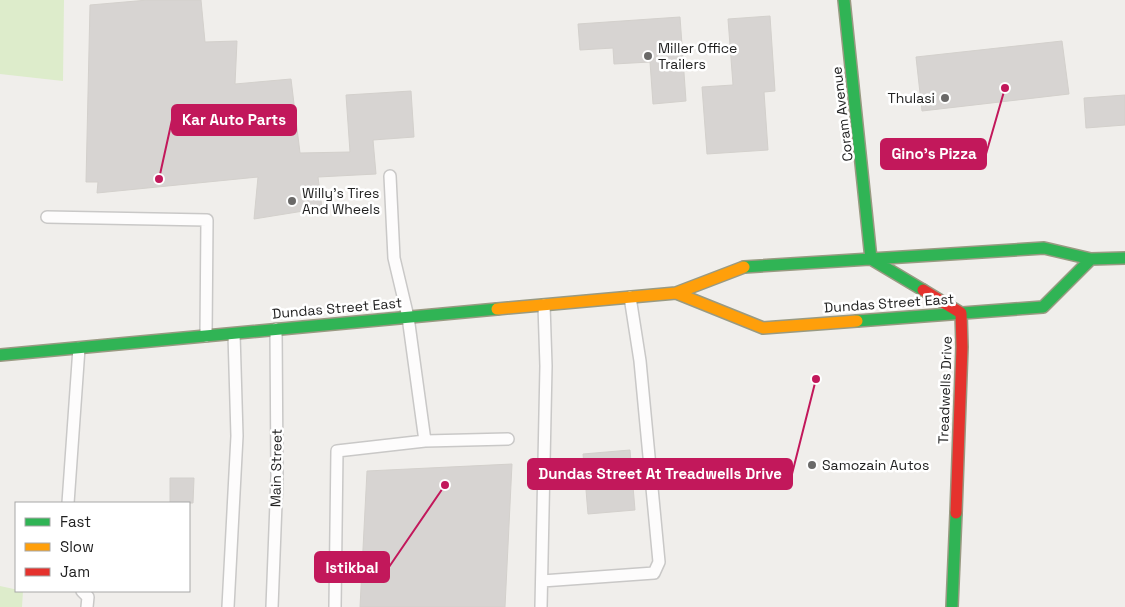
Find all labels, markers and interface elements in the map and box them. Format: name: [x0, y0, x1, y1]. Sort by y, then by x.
place label: Miller Office Trailers: [658, 39, 737, 73]
marker: Miller Office Trailers: [642, 50, 654, 62]
street label: Coram Avenue: [827, 65, 857, 163]
place label: Thulasi: [887, 89, 935, 107]
marker: Thulasi: [939, 92, 951, 104]
callout: Kar Auto Parts: [172, 105, 296, 135]
text: Kar Auto Parts: [182, 110, 286, 129]
callout: Gino's Pizza: [881, 139, 986, 169]
text: Gino's Pizza: [891, 144, 977, 163]
place label: Willy’s Tires And Wheels: [302, 184, 380, 218]
marker: Willy’s Tires And Wheels: [286, 195, 298, 207]
street label: Dundas Street East: [823, 289, 955, 317]
street label: Dundas Street East: [271, 293, 403, 323]
street label: Treadwells Drive: [934, 336, 956, 444]
street label: Main Street: [266, 429, 286, 507]
place label: Samozain Autos: [822, 456, 929, 474]
callout: Dundas Street At Treadwells Drive: [528, 459, 792, 489]
marker: Samozain Autos: [806, 459, 818, 471]
text: Dundas Street At Treadwells Drive: [538, 464, 782, 483]
legend: [15, 502, 190, 592]
text: Fast: [60, 512, 91, 531]
text: Slow: [60, 537, 94, 556]
callout: Istikbal: [315, 552, 389, 582]
text: Istikbal: [325, 558, 379, 577]
text: Jam: [60, 562, 90, 581]

